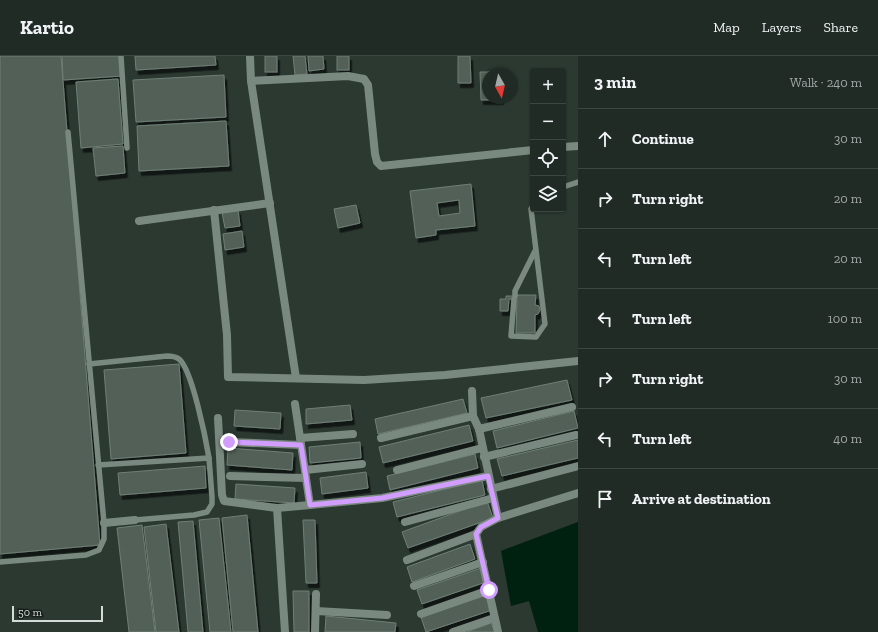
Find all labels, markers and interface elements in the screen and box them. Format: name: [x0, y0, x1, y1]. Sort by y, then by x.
text: Kartio: [20, 16, 74, 39]
text: Map: [713, 19, 740, 36]
text: Layers: [762, 19, 801, 36]
text: Share: [823, 19, 858, 36]
north arrow: [482, 68, 518, 104]
map controls: [530, 68, 566, 212]
button: +: [530, 68, 566, 104]
text: 3 min: [594, 72, 636, 92]
text: Walk · 240 m: [790, 75, 862, 90]
button: −: [530, 104, 566, 140]
icon: ahead: [594, 128, 616, 150]
text: Continue: [632, 130, 694, 148]
text: 30 m: [834, 131, 862, 146]
button: locate: [530, 140, 566, 176]
button: layers: [530, 176, 566, 212]
icon: right: [594, 188, 616, 210]
text: Turn right: [632, 190, 703, 208]
text: 20 m: [834, 191, 862, 206]
icon: left: [594, 248, 616, 270]
text: Turn left: [632, 250, 692, 268]
text: 20 m: [834, 251, 862, 266]
icon: left: [594, 308, 616, 330]
text: Turn left: [632, 310, 692, 328]
text: 100 m: [828, 311, 862, 326]
icon: right: [594, 368, 616, 390]
text: Turn right: [632, 370, 703, 388]
text: 30 m: [834, 371, 862, 386]
icon: left: [594, 428, 616, 450]
text: Turn left: [632, 430, 692, 448]
text: 40 m: [833, 431, 862, 446]
route end: [220, 433, 238, 451]
icon: arrive: [594, 488, 616, 510]
text: Arrive at destination: [632, 490, 771, 508]
route start: [480, 581, 498, 599]
scale bar: [12, 604, 103, 623]
text: 50 m: [18, 606, 42, 619]

